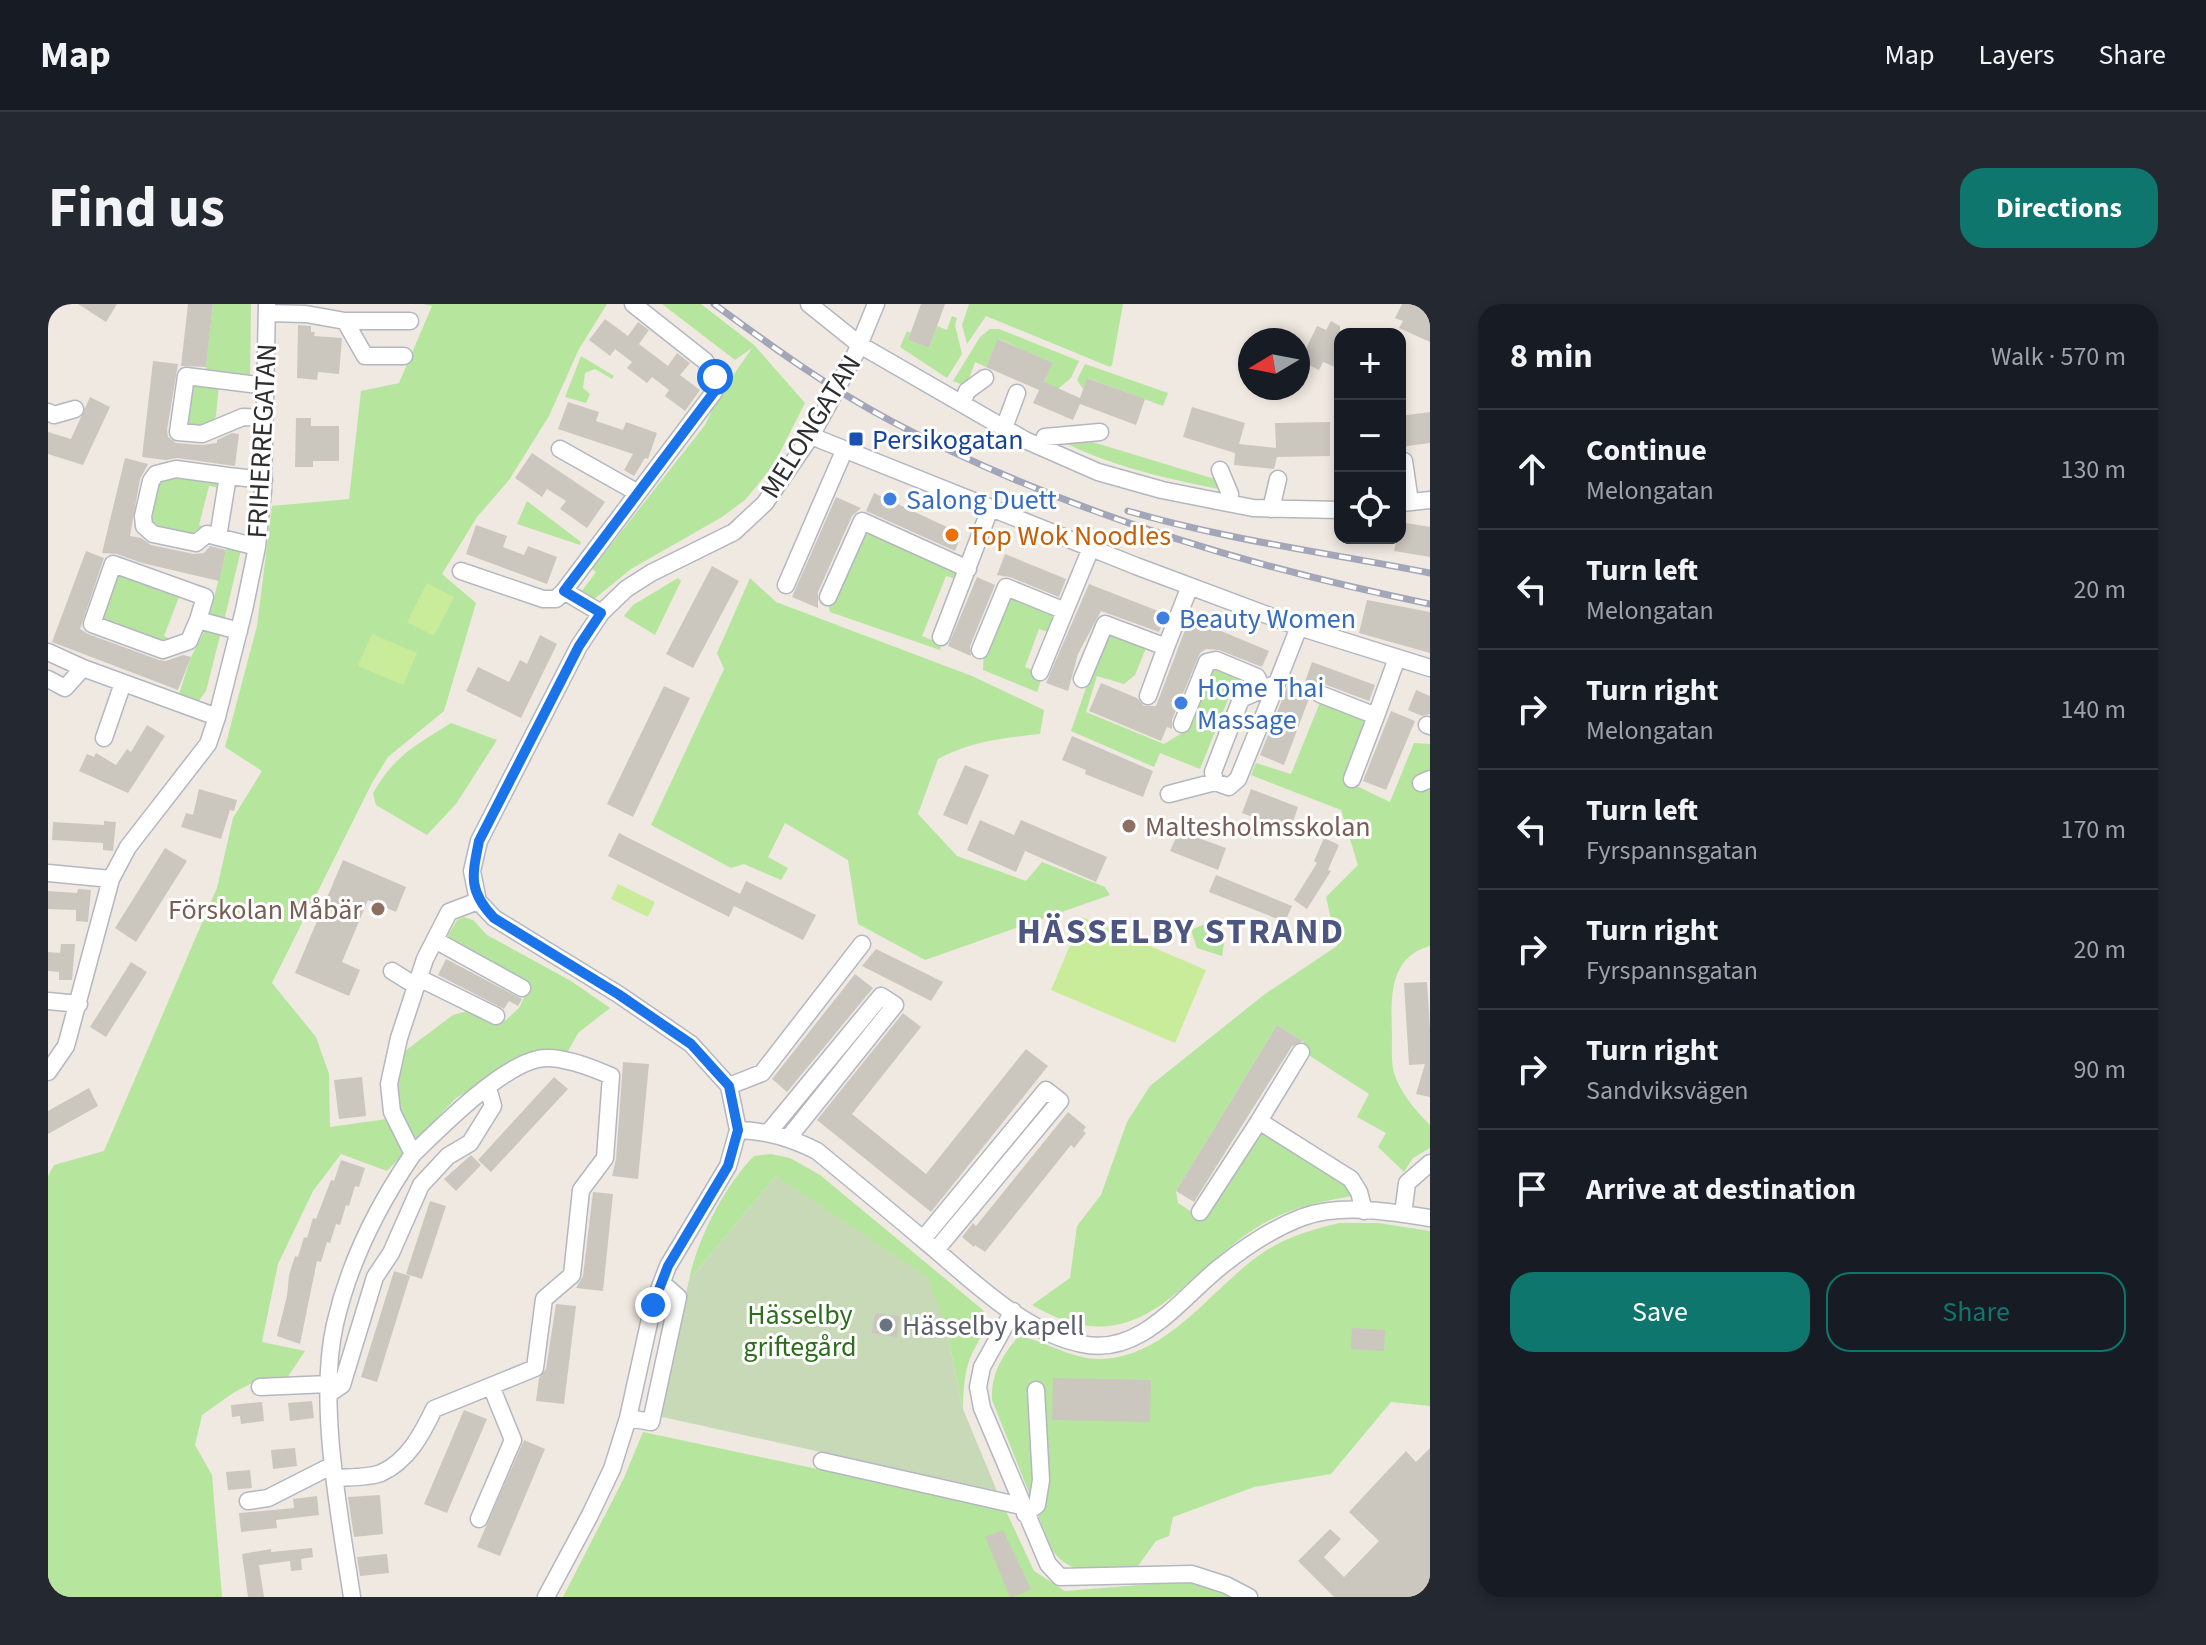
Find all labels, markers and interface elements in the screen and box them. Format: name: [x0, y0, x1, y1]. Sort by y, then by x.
text: Map: [40, 28, 111, 82]
text: Map: [1884, 35, 1934, 75]
text: Layers: [1978, 35, 2054, 75]
text: Share: [2098, 35, 2166, 75]
button: Directions: [1960, 168, 2158, 248]
text: Find us: [48, 169, 225, 248]
north arrow: [1238, 328, 1310, 400]
map controls: [1334, 328, 1406, 544]
button: +: [1334, 328, 1406, 400]
text: 8 min: [1510, 332, 1593, 381]
text: Walk · 570 m: [1991, 338, 2126, 375]
street label: FRIHERREGATAN: [237, 343, 287, 539]
street label: MELONGATAN: [751, 347, 871, 506]
route start: [697, 359, 733, 395]
button: −: [1334, 400, 1406, 472]
place label: Persikogatan: [872, 420, 1024, 460]
text: Continue: [1586, 429, 1707, 472]
marker: Persikogatan: [847, 430, 865, 448]
icon: ahead: [1510, 447, 1554, 491]
text: 130 m: [2060, 451, 2126, 488]
button: locate: [1334, 472, 1406, 544]
text: Melongatan: [1586, 472, 1714, 509]
place label: Salong Duett: [906, 480, 1057, 520]
marker: Salong Duett: [881, 490, 899, 508]
place label: Top Wok Noodles: [968, 516, 1171, 556]
marker: Top Wok Noodles: [943, 526, 961, 544]
text: Turn left: [1586, 549, 1698, 592]
icon: left: [1510, 567, 1554, 611]
text: 20 m: [2073, 571, 2126, 608]
text: Melongatan: [1586, 592, 1714, 629]
place label: Beauty Women: [1179, 599, 1356, 639]
marker: Beauty Women: [1154, 609, 1172, 627]
place label: Home Thai Massage: [1197, 668, 1324, 740]
text: Turn right: [1586, 669, 1718, 712]
icon: right: [1510, 687, 1554, 731]
text: 140 m: [2060, 691, 2126, 728]
marker: Home Thai Massage: [1172, 694, 1190, 712]
text: Melongatan: [1586, 712, 1714, 749]
text: Turn left: [1586, 789, 1698, 832]
place label: Maltesholmsskolan: [1145, 807, 1371, 847]
icon: left: [1510, 807, 1554, 851]
text: 170 m: [2060, 811, 2126, 848]
marker: Maltesholmsskolan: [1120, 817, 1138, 835]
text: Fyrspannsgatan: [1586, 832, 1758, 869]
place label: Förskolan Måbär: [168, 890, 362, 930]
marker: Förskolan Måbär: [369, 900, 387, 918]
district label: HÄSSELBY STRAND: [1017, 906, 1345, 957]
text: Turn right: [1586, 909, 1718, 952]
icon: right: [1510, 927, 1554, 971]
text: 20 m: [2073, 931, 2126, 968]
text: Fyrspannsgatan: [1586, 952, 1758, 989]
text: Turn right: [1586, 1029, 1718, 1072]
icon: right: [1510, 1047, 1554, 1091]
text: 90 m: [2073, 1051, 2126, 1088]
text: Sandviksvägen: [1586, 1072, 1749, 1109]
icon: arrive: [1510, 1167, 1554, 1211]
text: Arrive at destination: [1586, 1168, 1856, 1211]
button: Save: [1510, 1272, 1810, 1352]
button: Share: [1826, 1272, 2126, 1352]
route end: [635, 1287, 671, 1323]
park label: Hässelby griftegård: [743, 1295, 857, 1367]
place label: Hässelby kapell: [902, 1306, 1084, 1346]
marker: Hässelby kapell: [877, 1316, 895, 1334]

